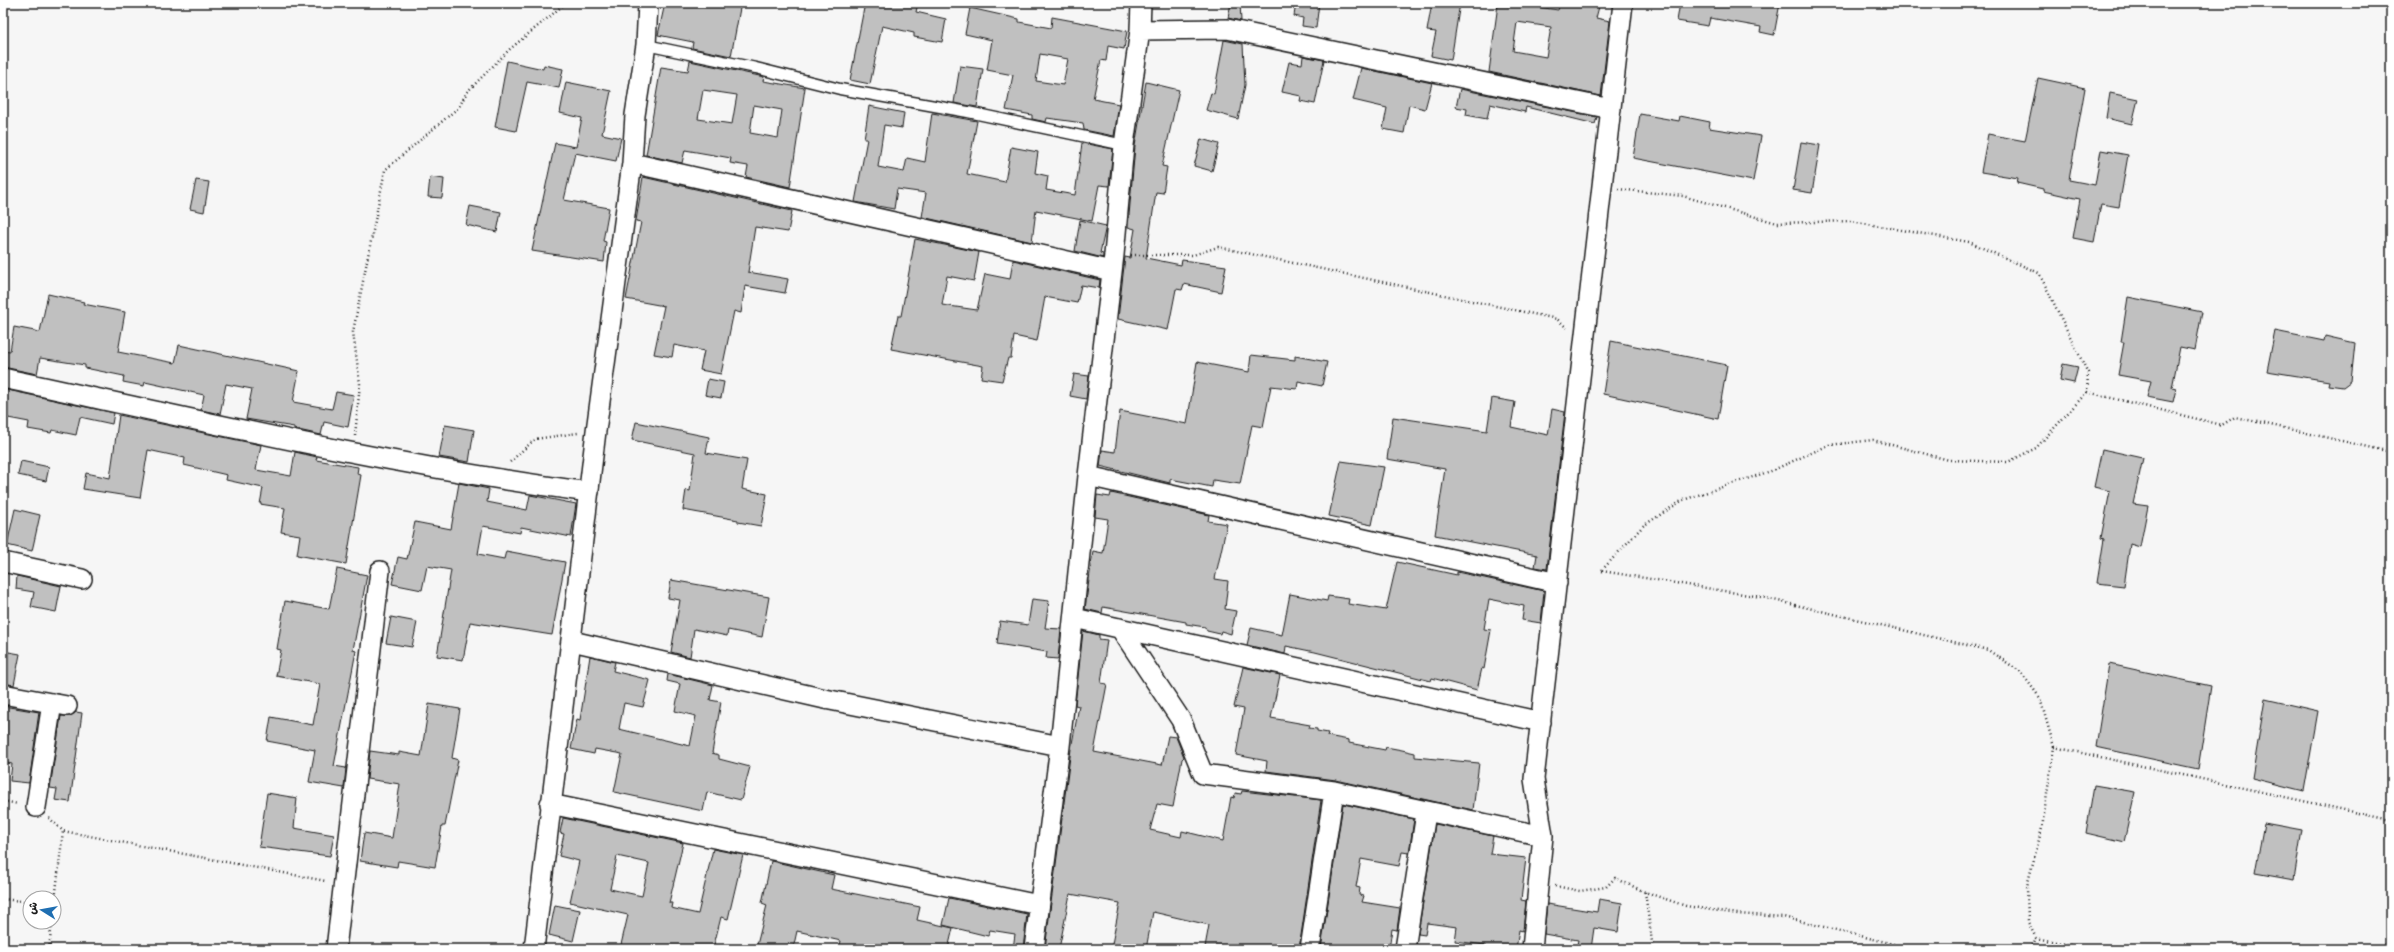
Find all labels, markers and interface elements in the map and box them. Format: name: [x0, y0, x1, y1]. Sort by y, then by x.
north arrow: [22, 890, 62, 930]
text: ش: [27, 901, 41, 916]

